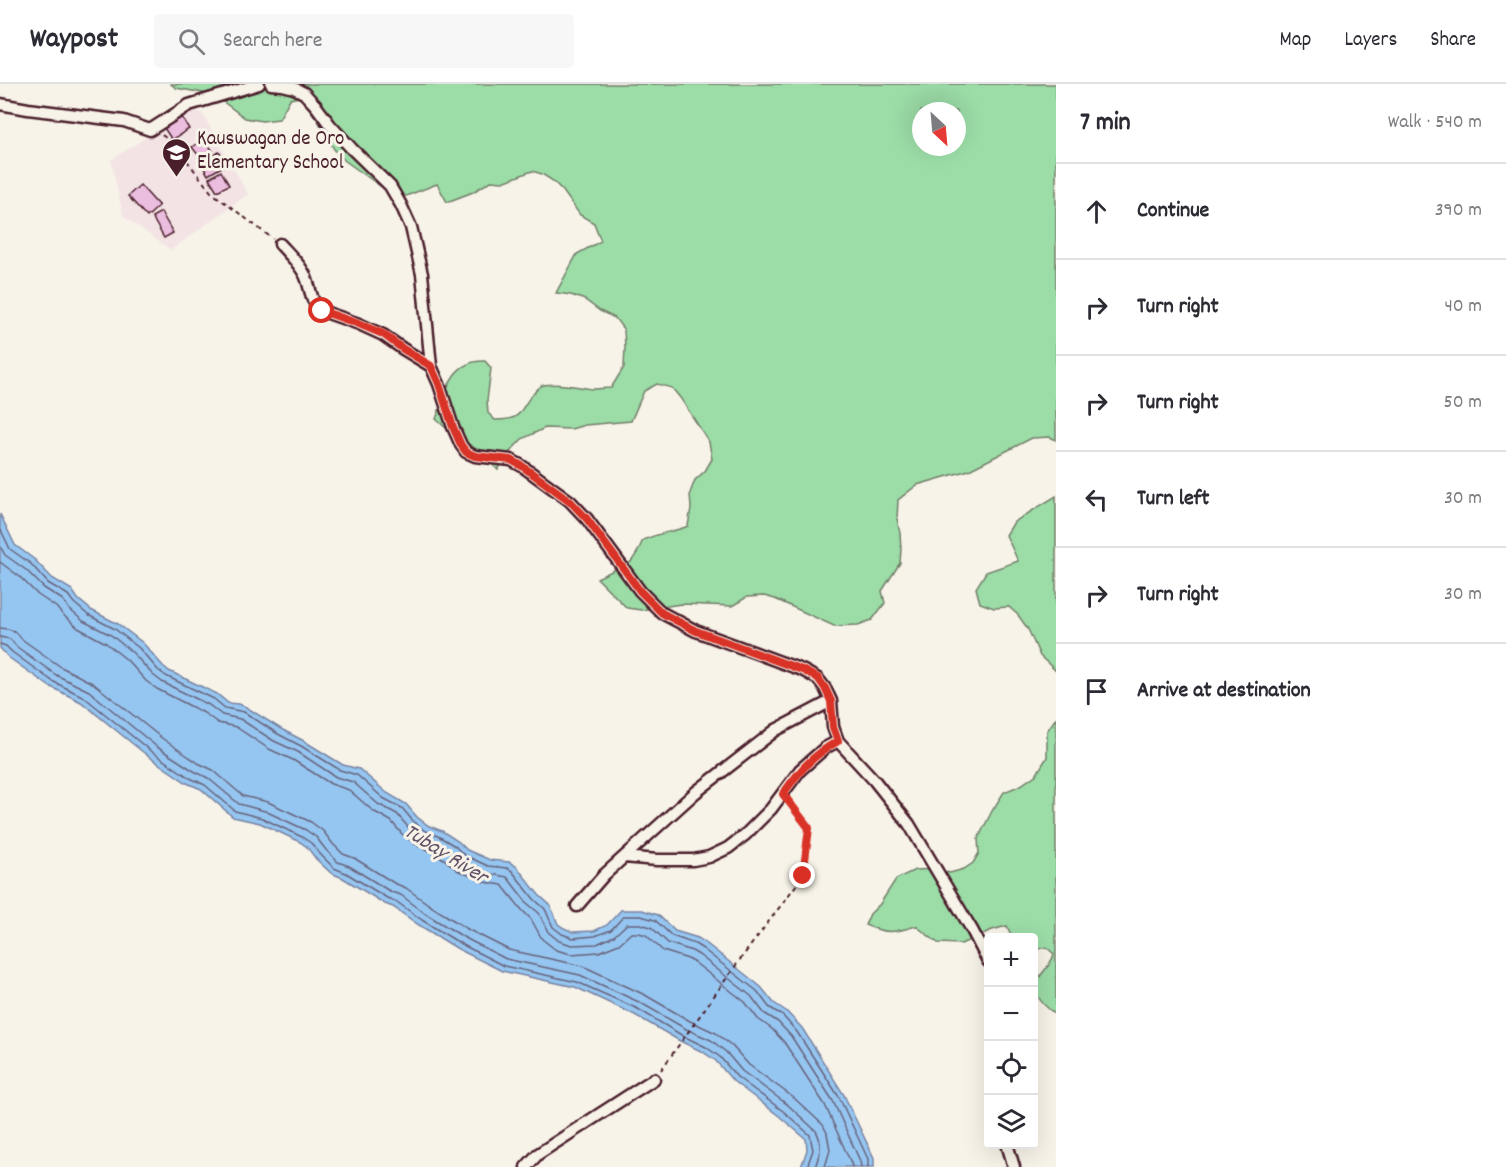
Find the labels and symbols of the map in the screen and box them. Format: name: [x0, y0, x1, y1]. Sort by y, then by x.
north arrow: [912, 102, 966, 156]
place label: Kauswagan de Oro Elementary School: [197, 125, 344, 179]
school or university icon: Kauswagan de Oro Elementary School: [160, 136, 192, 178]
route start: [308, 297, 334, 323]
water label: Tubay River: [397, 817, 495, 895]
route end: [789, 862, 815, 888]

